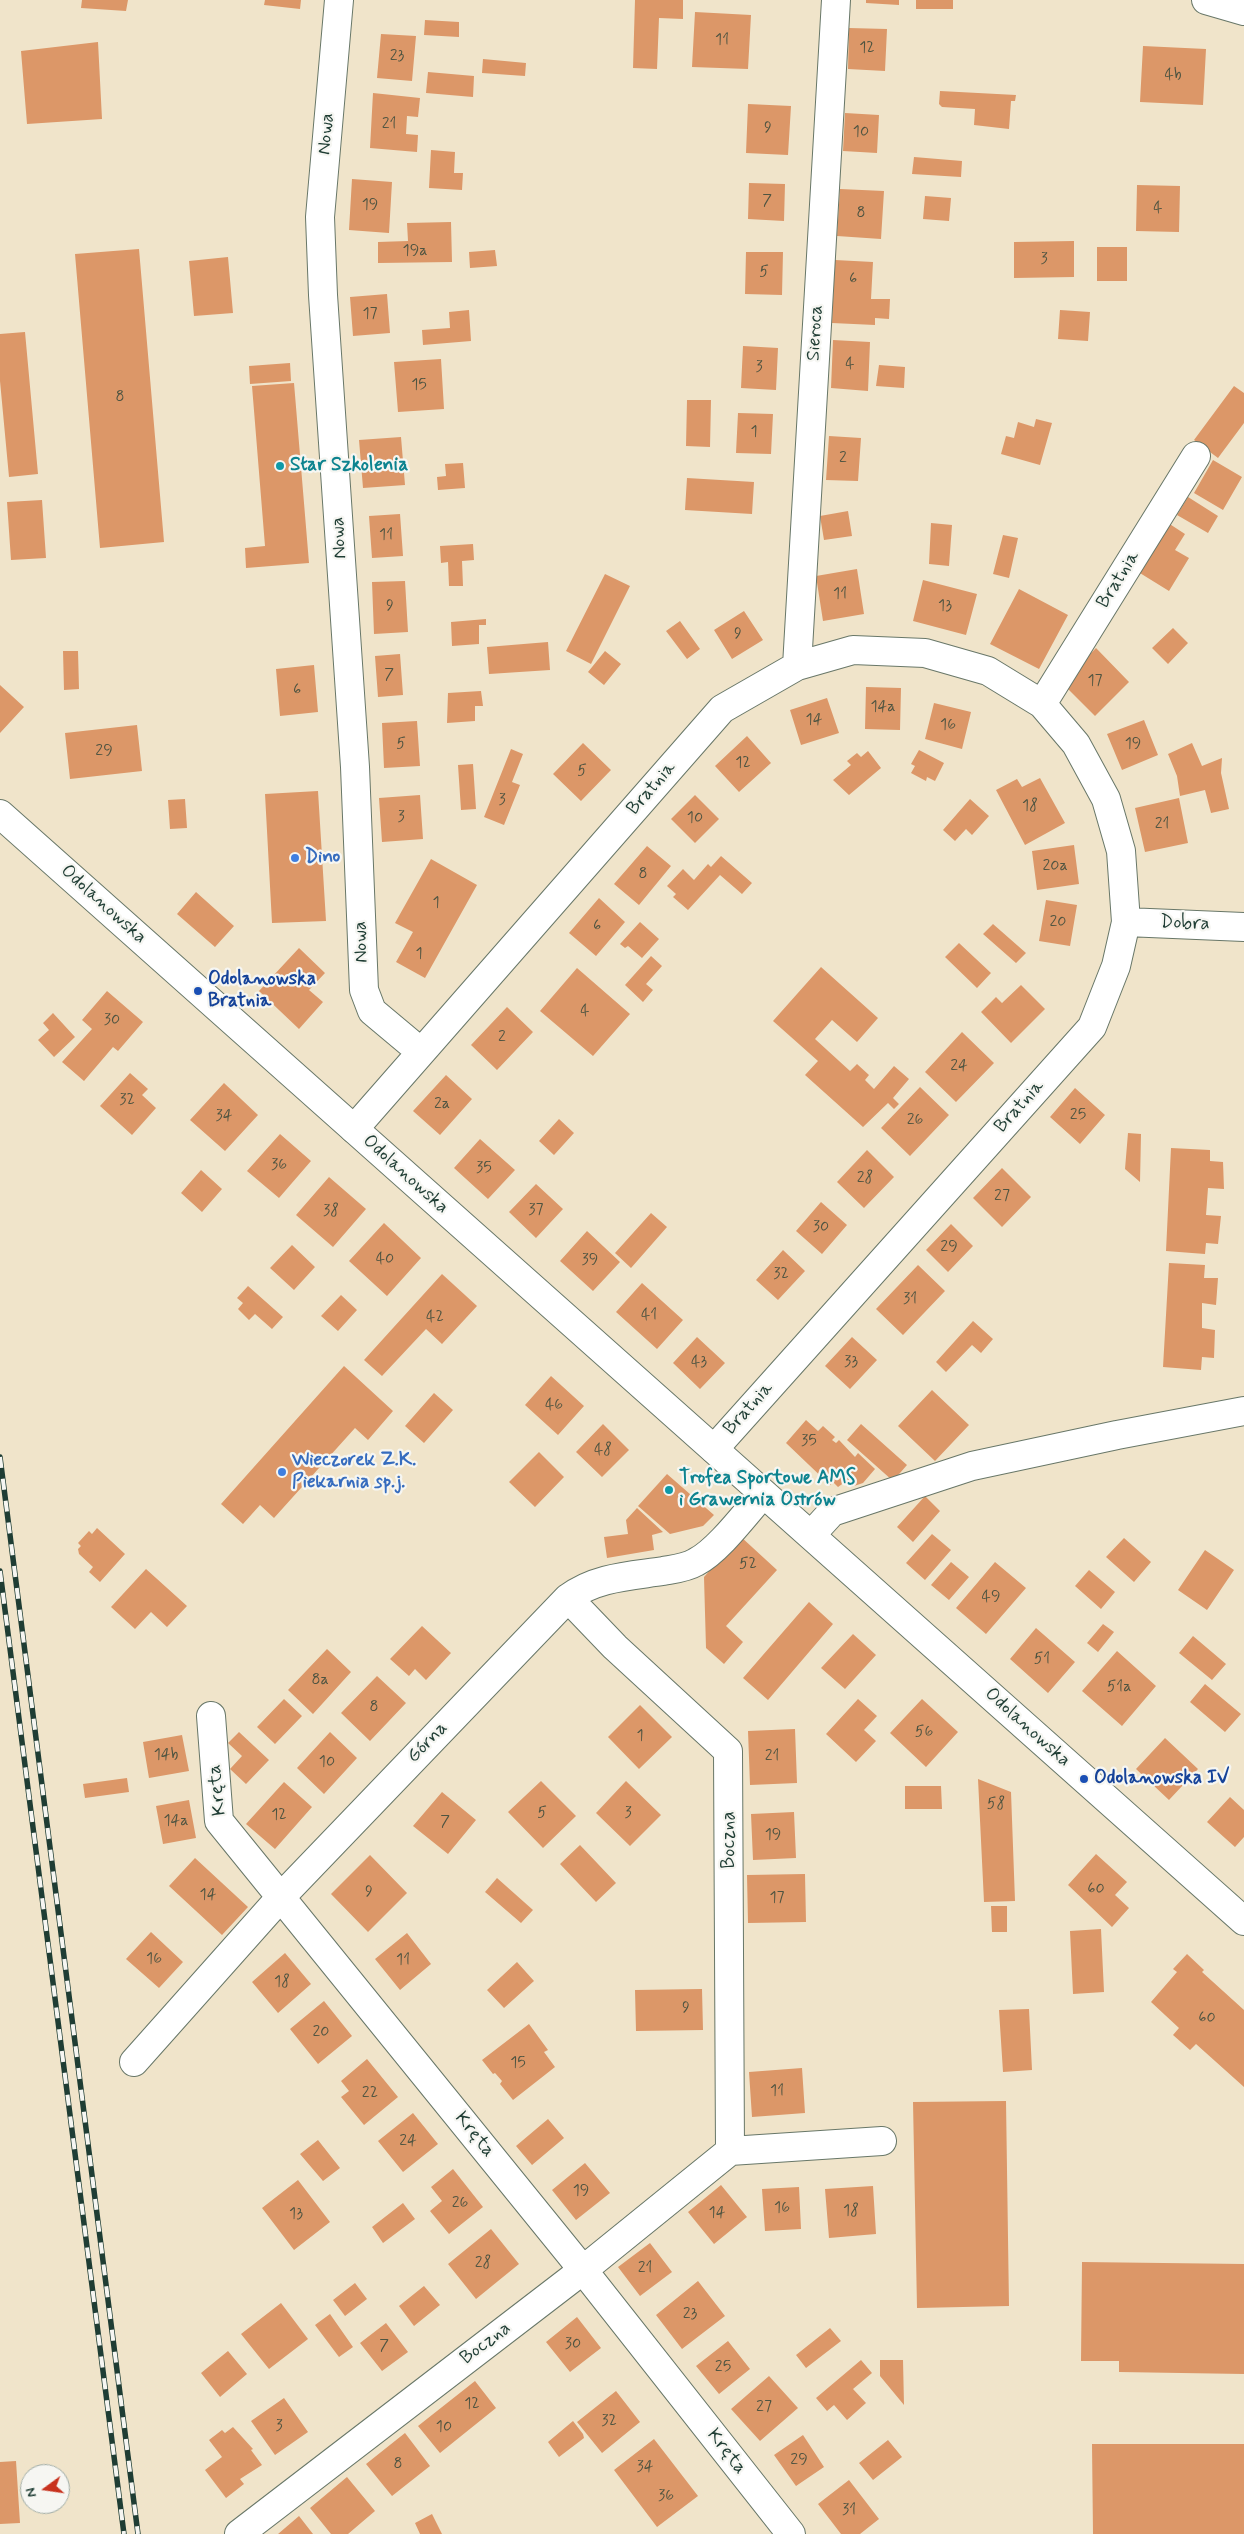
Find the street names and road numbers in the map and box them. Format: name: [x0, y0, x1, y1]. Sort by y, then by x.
street label: Nowa: [314, 112, 340, 156]
street label: Sieroca: [803, 304, 829, 362]
street label: Nowa: [327, 516, 353, 560]
street label: Bratnia: [1093, 547, 1145, 613]
street label: Bratnia: [623, 758, 681, 820]
street label: Odolanowska: [55, 860, 151, 950]
street label: Dobra: [1160, 912, 1210, 936]
street label: Nowa: [350, 921, 374, 963]
street label: Bratnia: [990, 1076, 1050, 1138]
street label: Odolanowska: [357, 1130, 453, 1220]
street label: Bratnia: [719, 1378, 779, 1440]
street label: Odolanowska: [979, 1683, 1075, 1773]
street label: Górna: [403, 1718, 453, 1768]
street label: Kręta: [204, 1763, 232, 1817]
street label: Boczna: [719, 1811, 741, 1869]
street label: Kręta: [449, 2108, 499, 2162]
street label: Boczna: [456, 2318, 516, 2370]
street label: Kręta: [701, 2425, 751, 2479]

